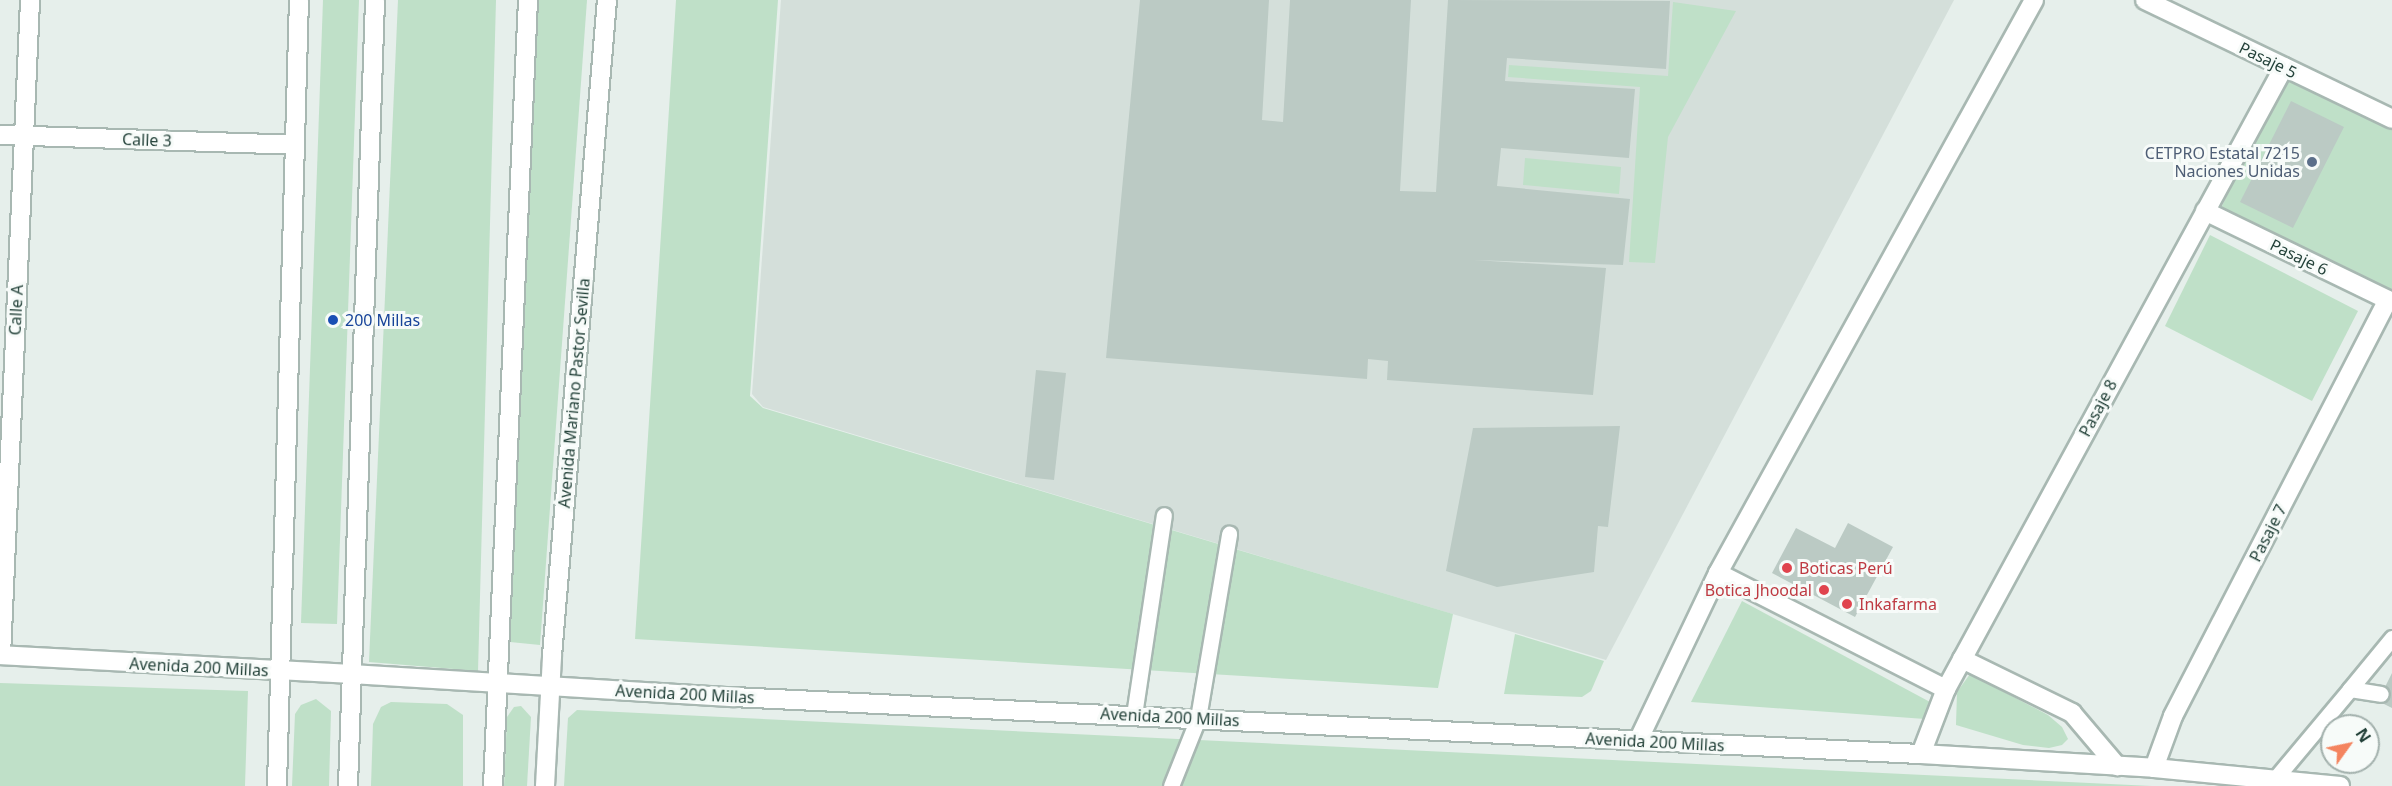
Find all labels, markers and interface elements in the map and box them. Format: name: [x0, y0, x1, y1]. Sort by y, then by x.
street label: Pasaje 5: [2236, 38, 2300, 82]
street label: Calle 3: [122, 130, 172, 150]
place label: CETPRO Estatal 7215 Naciones Unidas: [2145, 143, 2300, 181]
marker: CETPRO Estatal 7215 Naciones Unidas: [2305, 155, 2319, 169]
street label: Pasaje 6: [2267, 235, 2331, 279]
street label: Avenida Mariano Pastor Sevilla: [554, 277, 594, 509]
street label: Calle A: [5, 284, 27, 336]
place label: 200 Millas: [345, 310, 420, 330]
marker: 200 Millas: [326, 313, 340, 327]
street label: Pasaje 8: [2075, 376, 2121, 440]
street label: Pasaje 7: [2245, 501, 2291, 565]
place label: Boticas Perú: [1799, 558, 1893, 578]
marker: Boticas Perú: [1780, 561, 1794, 575]
place label: Botica Jhoodal: [1705, 580, 1812, 600]
marker: Botica Jhoodal: [1817, 583, 1831, 597]
place label: Inkafarma: [1859, 594, 1937, 614]
marker: Inkafarma: [1840, 597, 1854, 611]
street label: Avenida 200 Millas: [129, 654, 269, 680]
street label: Avenida 200 Millas: [615, 681, 755, 707]
street label: Avenida 200 Millas: [1100, 704, 1240, 730]
north arrow: [2320, 714, 2380, 774]
text: N: [2351, 724, 2376, 747]
street label: Avenida 200 Millas: [1585, 729, 1725, 755]

